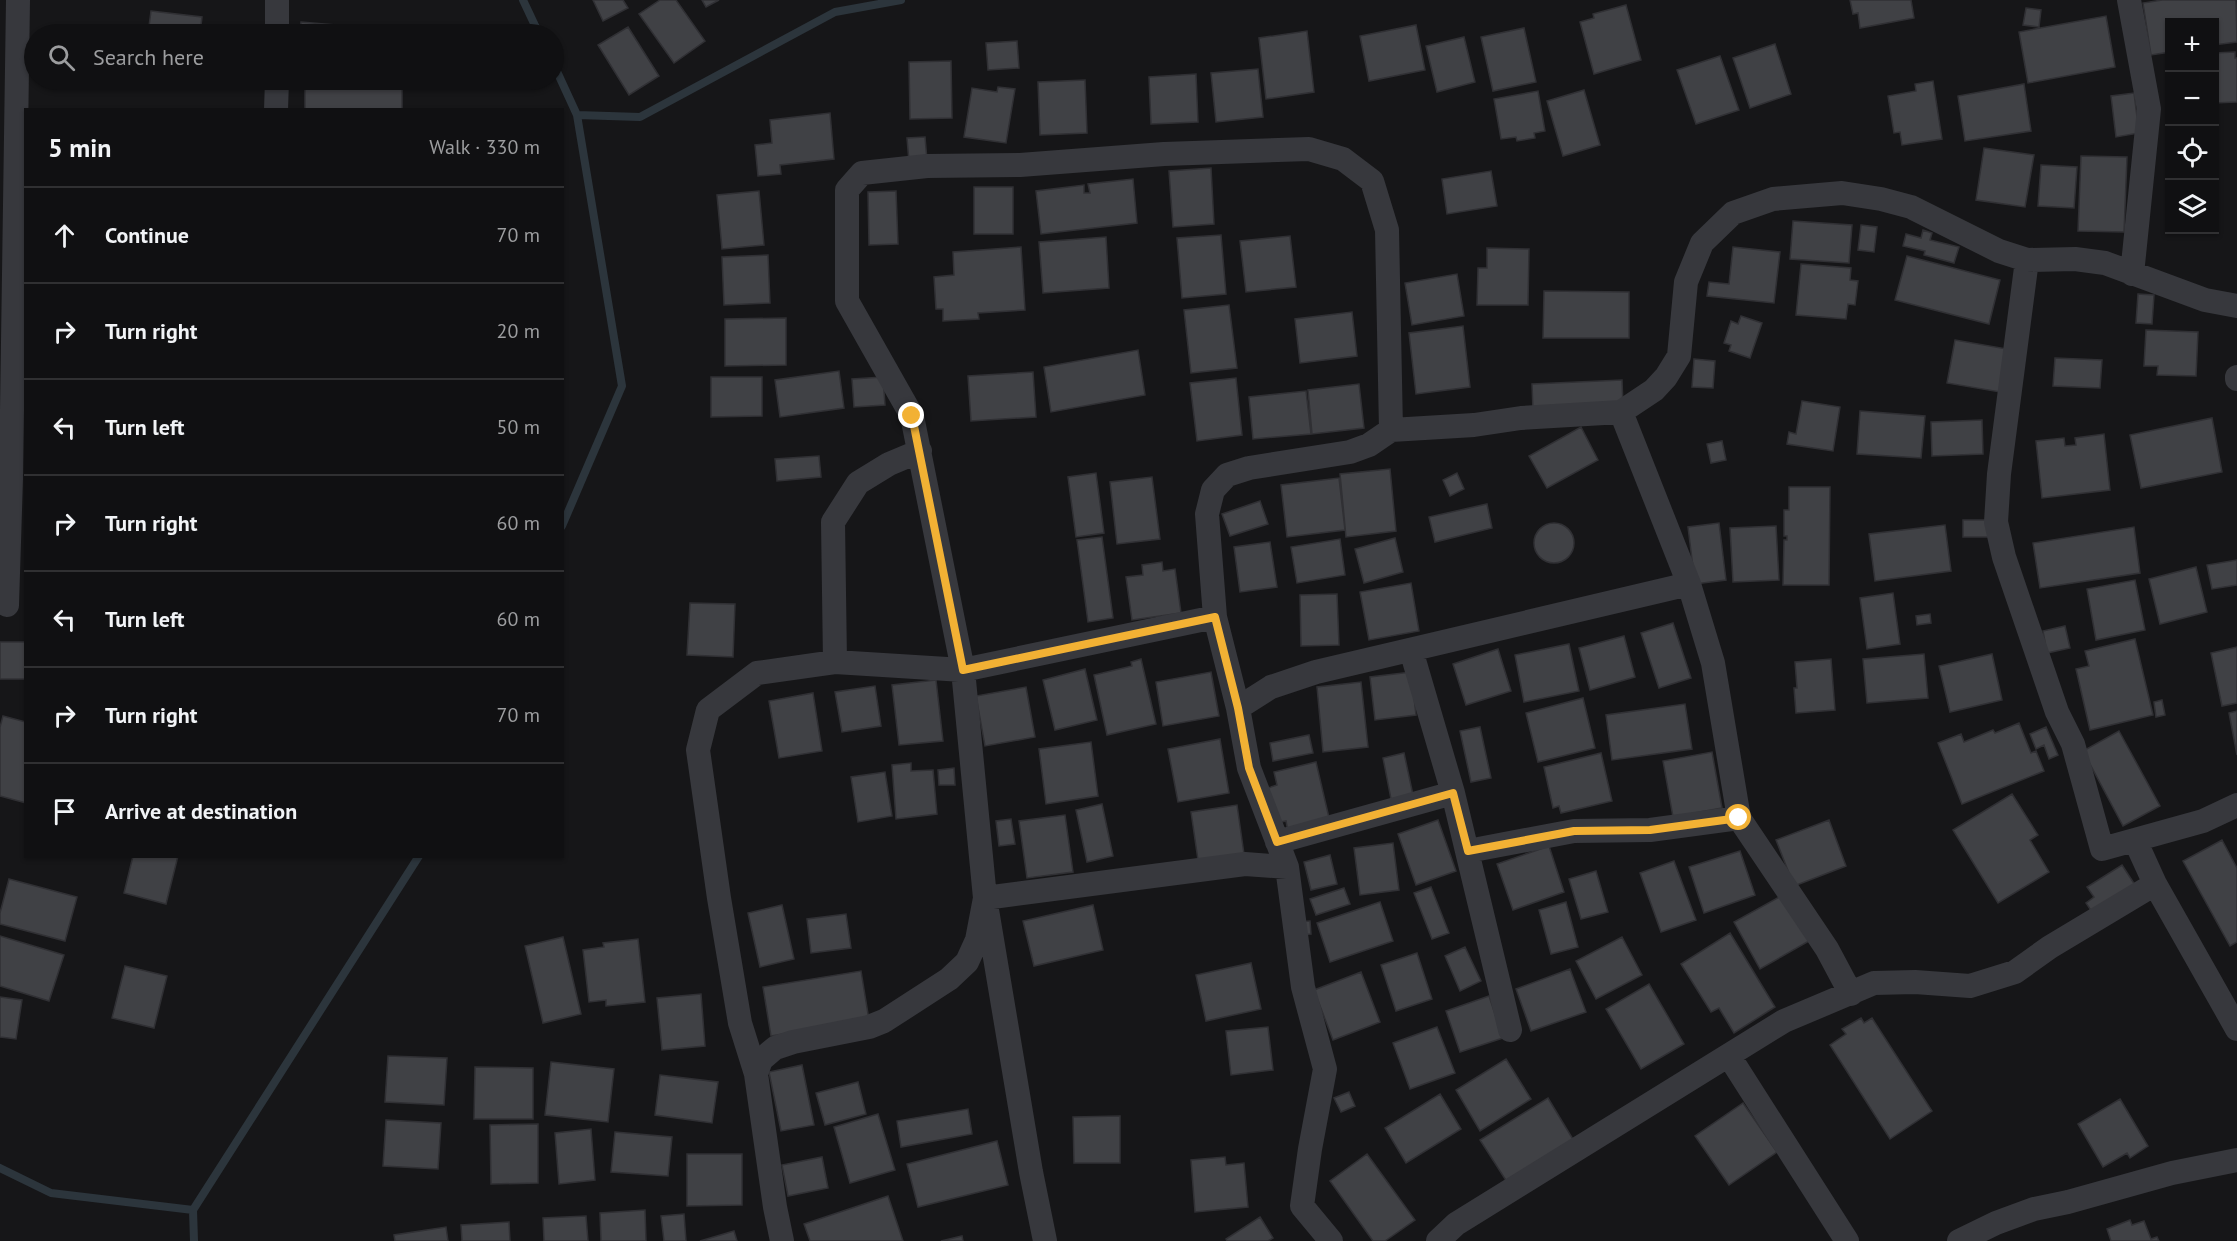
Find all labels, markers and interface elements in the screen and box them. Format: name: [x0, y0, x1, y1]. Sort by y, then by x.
map controls: [2165, 18, 2219, 234]
button: +: [2165, 18, 2219, 72]
search box: [24, 24, 564, 90]
icon: search: [45, 41, 78, 74]
text: Search here: [93, 43, 204, 71]
button: −: [2165, 72, 2219, 126]
button: locate: [2165, 126, 2219, 180]
text: 5 min: [48, 131, 111, 164]
text: Walk · 330 m: [429, 134, 540, 160]
button: layers: [2165, 180, 2219, 234]
icon: ahead: [48, 219, 81, 252]
text: Continue: [105, 221, 189, 249]
text: 70 m: [497, 222, 540, 248]
icon: right: [48, 315, 81, 348]
text: Turn right: [105, 317, 197, 345]
text: 20 m: [497, 318, 540, 344]
route end: [898, 402, 924, 428]
icon: left: [48, 411, 81, 444]
text: Turn left: [105, 413, 185, 441]
text: 50 m: [497, 414, 540, 440]
icon: right: [48, 507, 81, 540]
text: Turn right: [105, 509, 197, 537]
text: 60 m: [497, 510, 540, 536]
icon: left: [48, 603, 81, 636]
text: Turn left: [105, 605, 185, 633]
text: 60 m: [497, 606, 540, 632]
icon: right: [48, 699, 81, 732]
text: Turn right: [105, 701, 197, 729]
text: 70 m: [497, 702, 540, 728]
icon: arrive: [48, 795, 81, 828]
text: Arrive at destination: [105, 797, 297, 825]
route start: [1725, 804, 1751, 830]

